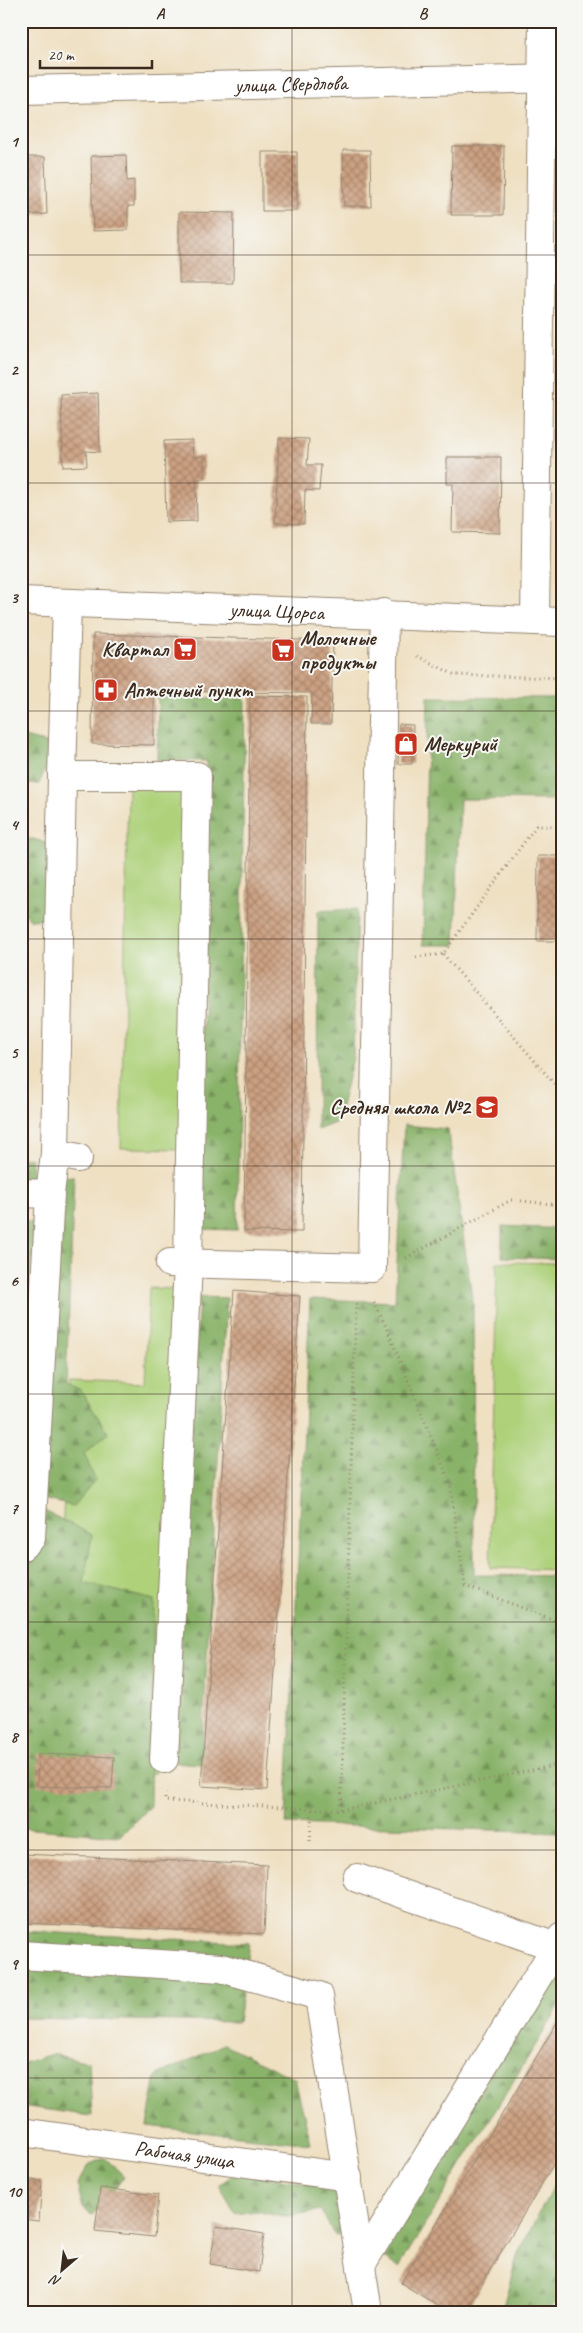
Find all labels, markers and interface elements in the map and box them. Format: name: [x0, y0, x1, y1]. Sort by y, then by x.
text: A: [156, 4, 166, 24]
text: B: [419, 4, 429, 24]
scale bar: [40, 38, 152, 70]
text: 20 m: [48, 46, 75, 65]
street label: улица Свердлова: [232, 70, 350, 98]
text: 1: [10, 132, 19, 152]
text: 2: [10, 360, 19, 380]
text: 3: [10, 588, 19, 608]
street label: улица Щорса: [227, 596, 326, 626]
place label: Молочные продукты: [300, 625, 377, 676]
place label: Квартал: [102, 636, 170, 662]
supermarket icon: Квартал: [172, 636, 198, 662]
supermarket icon: Молочные продукты: [270, 637, 296, 663]
pharmacy icon: Аптечный пункт: [93, 677, 119, 703]
place label: Аптечный пункт: [124, 677, 254, 703]
shop icon: Меркурий: [393, 731, 419, 757]
place label: Меркурий: [424, 731, 499, 758]
text: 4: [10, 815, 19, 835]
text: 5: [11, 1043, 20, 1063]
place label: Средняя школа №2: [330, 1094, 473, 1120]
school or university icon: Средняя школа №2: [474, 1094, 500, 1120]
text: 6: [10, 1271, 19, 1291]
text: 7: [10, 1499, 19, 1519]
text: 8: [10, 1727, 19, 1747]
text: 9: [10, 1954, 19, 1974]
street label: Рабочая улица: [133, 2135, 238, 2174]
text: 10: [7, 2182, 23, 2202]
north arrow: [38, 2246, 88, 2296]
text: N: [46, 2270, 64, 2291]

